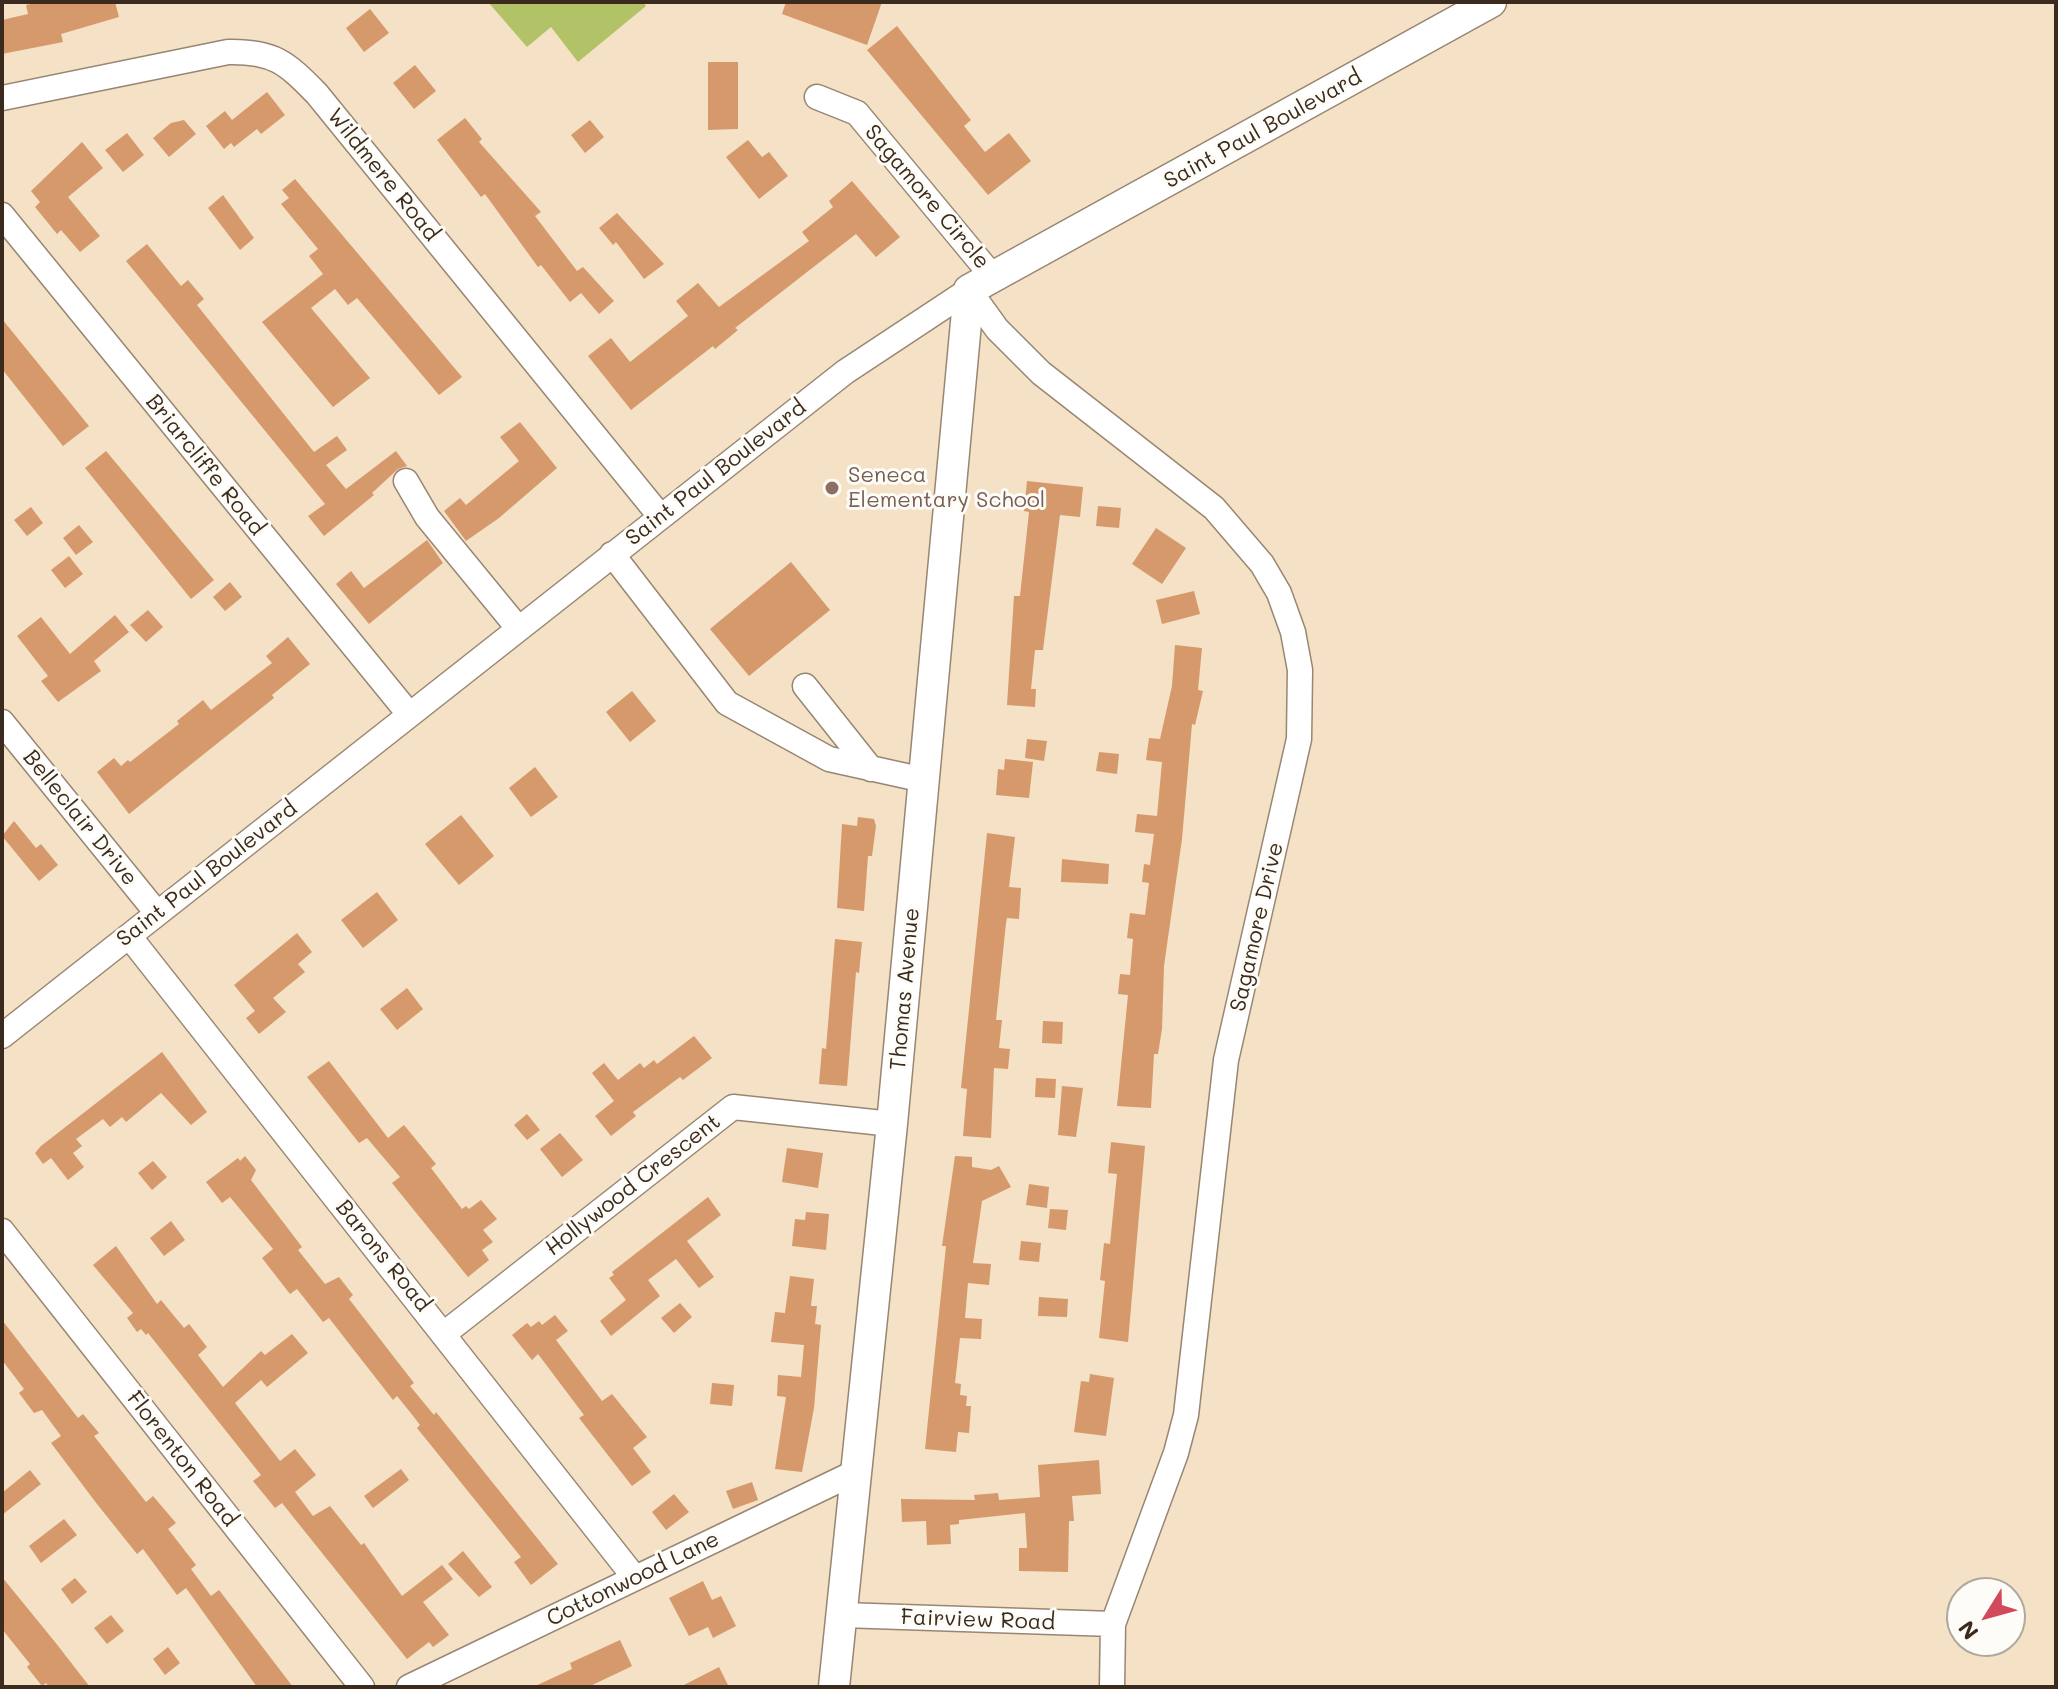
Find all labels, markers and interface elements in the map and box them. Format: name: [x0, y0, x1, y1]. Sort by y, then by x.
street label: Saint Paul Boulevard: [1160, 64, 1366, 194]
street label: Wildmere Road: [321, 103, 445, 247]
street label: Sagamore Circle: [859, 119, 995, 275]
street label: Briarcliffe Road: [140, 389, 270, 541]
street label: Saint Paul Boulevard: [621, 394, 811, 552]
place label: Seneca Elementary School: [848, 462, 1045, 514]
marker: Seneca Elementary School: [823, 479, 841, 497]
street label: Belleclair Drive: [17, 745, 143, 891]
street label: Saint Paul Boulevard: [112, 795, 302, 953]
street label: Sagamore Drive: [1225, 840, 1289, 1014]
street label: Thomas Avenue: [885, 907, 925, 1071]
street label: Hollywood Crescent: [540, 1108, 726, 1262]
street label: Barons Road: [330, 1195, 436, 1317]
street label: Florenton Road: [121, 1386, 243, 1532]
street label: Cottonwood Lane: [542, 1526, 724, 1632]
north arrow: [1946, 1577, 2026, 1657]
street label: Fairview Road: [900, 1604, 1056, 1636]
text: N: [1951, 1615, 1985, 1646]

